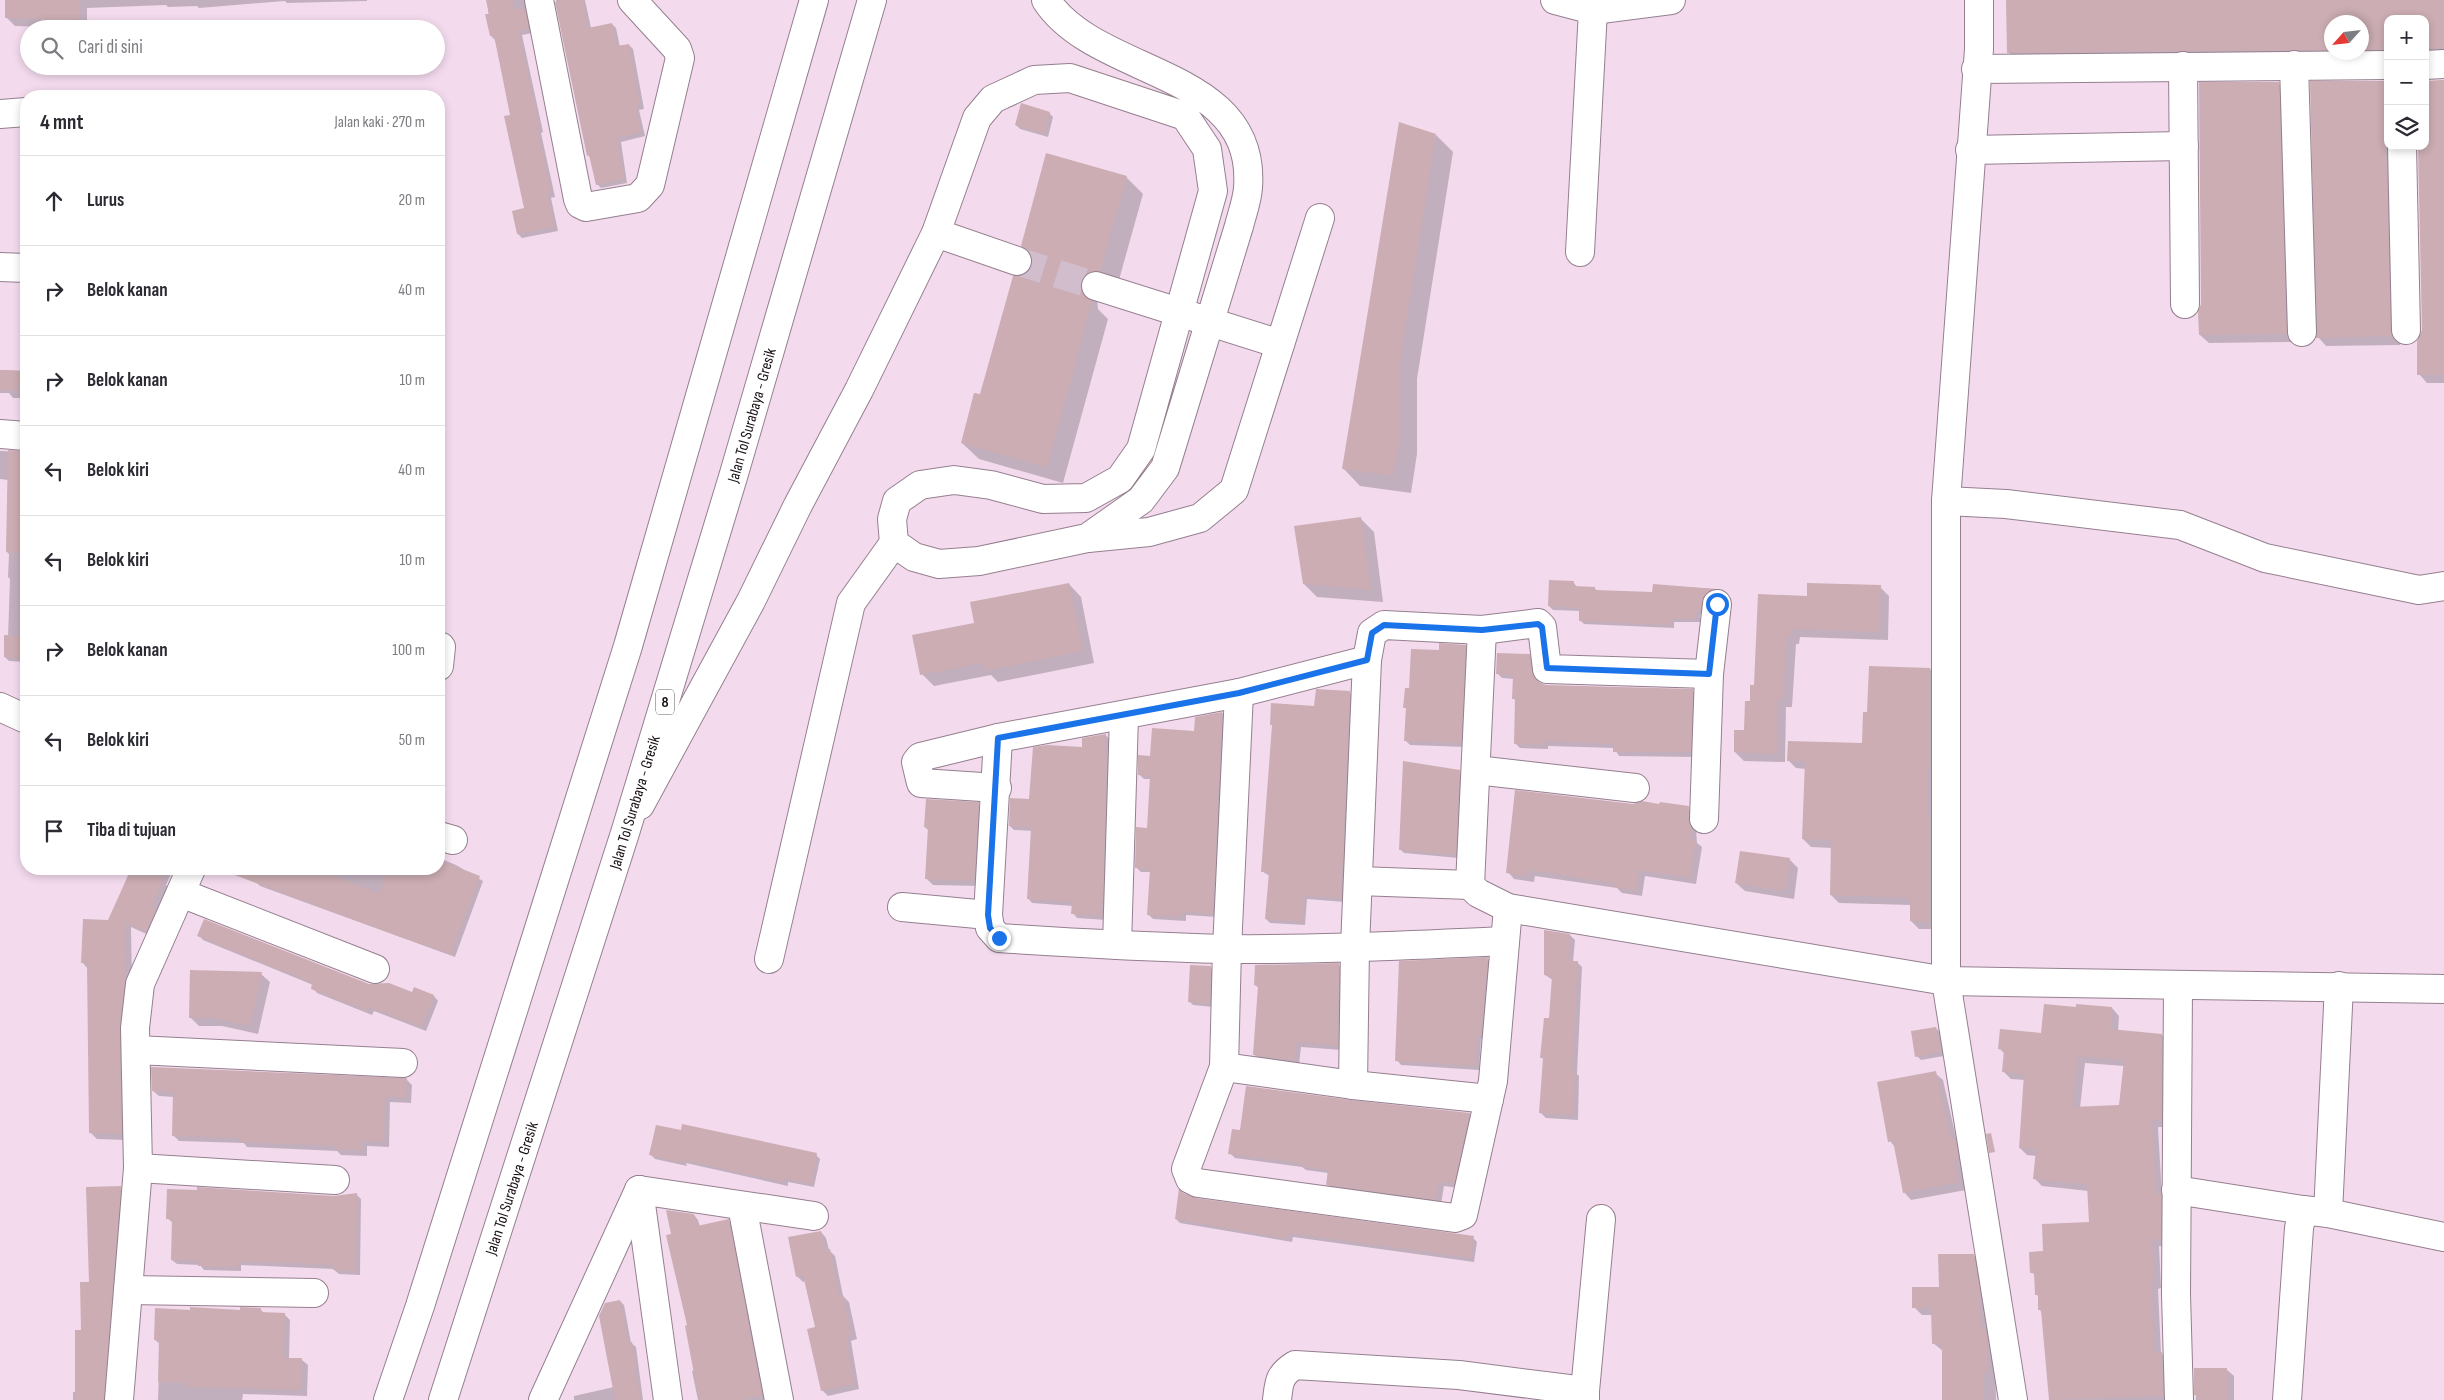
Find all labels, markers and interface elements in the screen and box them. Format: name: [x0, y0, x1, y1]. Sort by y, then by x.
north arrow: [2324, 15, 2369, 60]
map controls: [2384, 15, 2429, 150]
button: +: [2384, 15, 2429, 60]
search box: [20, 20, 445, 75]
icon: search: [38, 34, 66, 62]
text: Cari di sini: [78, 36, 143, 59]
button: −: [2384, 60, 2429, 105]
button: layers: [2384, 105, 2429, 150]
text: 4 mnt: [40, 110, 83, 135]
text: Jalan kaki · 270 m: [334, 113, 425, 132]
icon: ahead: [40, 187, 68, 215]
text: Lurus: [87, 189, 124, 212]
text: 20 m: [398, 191, 425, 210]
icon: right: [40, 277, 68, 305]
text: Belok kanan: [87, 279, 168, 302]
text: 40 m: [398, 281, 425, 300]
street label: Jalan Tol Surabaya - Gresik: [724, 346, 781, 486]
icon: right: [40, 367, 68, 395]
text: Belok kanan: [87, 369, 168, 392]
text: 10 m: [399, 371, 425, 390]
icon: left: [40, 457, 68, 485]
text: Belok kiri: [87, 459, 149, 482]
text: 40 m: [398, 461, 425, 480]
icon: left: [40, 547, 68, 575]
text: Belok kiri: [87, 549, 149, 572]
text: 10 m: [399, 551, 425, 570]
route start: [1706, 593, 1729, 616]
icon: right: [40, 637, 68, 665]
text: Belok kanan: [87, 639, 168, 662]
text: 100 m: [392, 641, 425, 660]
road number: 8: [656, 690, 674, 714]
icon: left: [40, 727, 68, 755]
text: Belok kiri: [87, 729, 149, 752]
text: 50 m: [399, 731, 425, 750]
street label: Jalan Tol Surabaya - Gresik: [606, 733, 665, 873]
icon: arrive: [40, 817, 68, 845]
text: Tiba di tujuan: [87, 819, 176, 842]
route end: [988, 927, 1011, 950]
street label: Jalan Tol Surabaya - Gresik: [482, 1119, 543, 1258]

